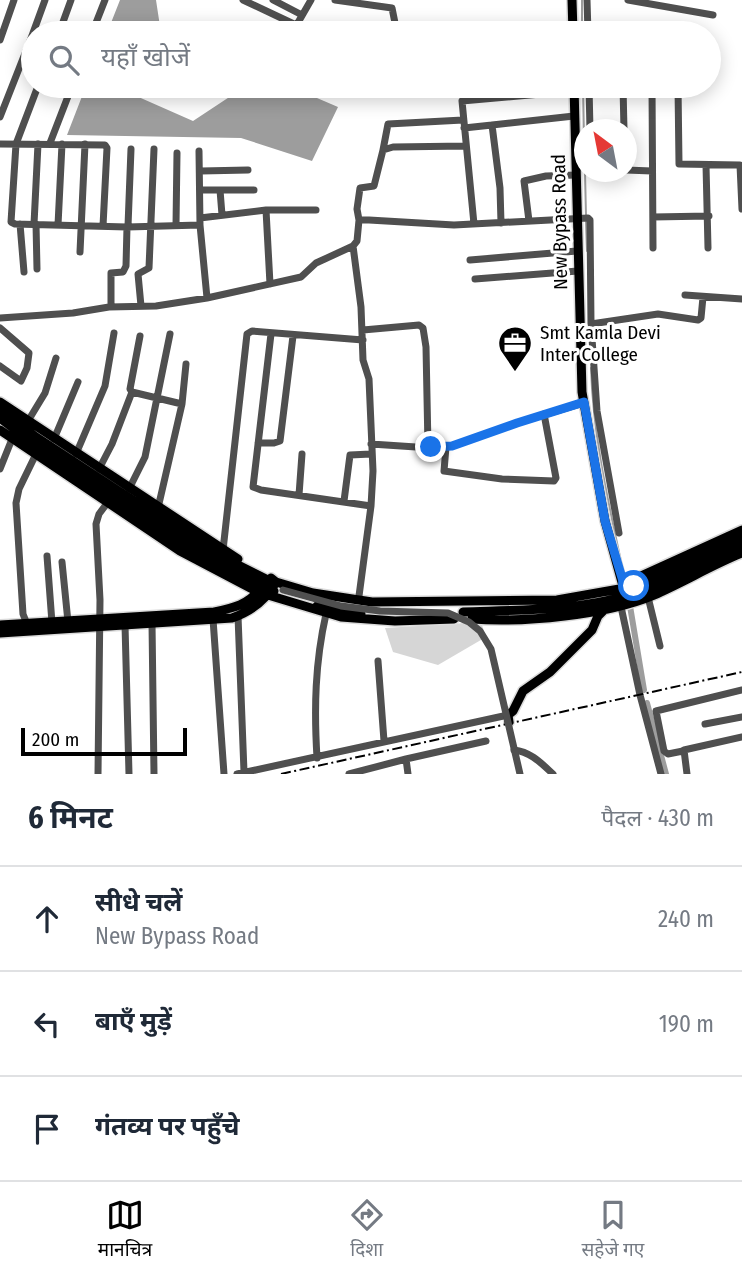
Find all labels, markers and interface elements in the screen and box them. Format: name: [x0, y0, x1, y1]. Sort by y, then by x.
search box: [21, 21, 721, 98]
icon: search: [45, 41, 83, 79]
text: यहाँ खोजें: [101, 42, 190, 73]
north arrow: [574, 119, 637, 182]
street label: New Bypass Road: [547, 154, 572, 290]
place label: Smt Kamla Devi Inter College: [540, 321, 661, 366]
office icon: Smt Kamla Devi Inter College: [496, 324, 534, 373]
route end: [415, 431, 446, 462]
route start: [618, 570, 649, 601]
scale bar: [21, 725, 187, 757]
text: 200 m: [32, 728, 79, 751]
text: 6 मिनट: [28, 800, 113, 836]
text: पैदल · 430 m: [601, 804, 714, 832]
text: सीधे चलें: [95, 887, 182, 918]
icon: ahead: [28, 900, 66, 938]
text: 240 m: [658, 905, 714, 933]
text: New Bypass Road: [95, 922, 259, 950]
icon: left: [28, 1005, 66, 1043]
text: बाएँ मुड़ें: [95, 1006, 172, 1037]
text: 190 m: [659, 1010, 714, 1038]
icon: arrive: [28, 1110, 66, 1148]
text: गंतव्य पर पहुँचे: [95, 1111, 239, 1142]
tab: मानचित्र: [98, 1196, 152, 1264]
tab: दिशा: [348, 1196, 386, 1264]
tab: सहेजे गए: [581, 1196, 644, 1264]

